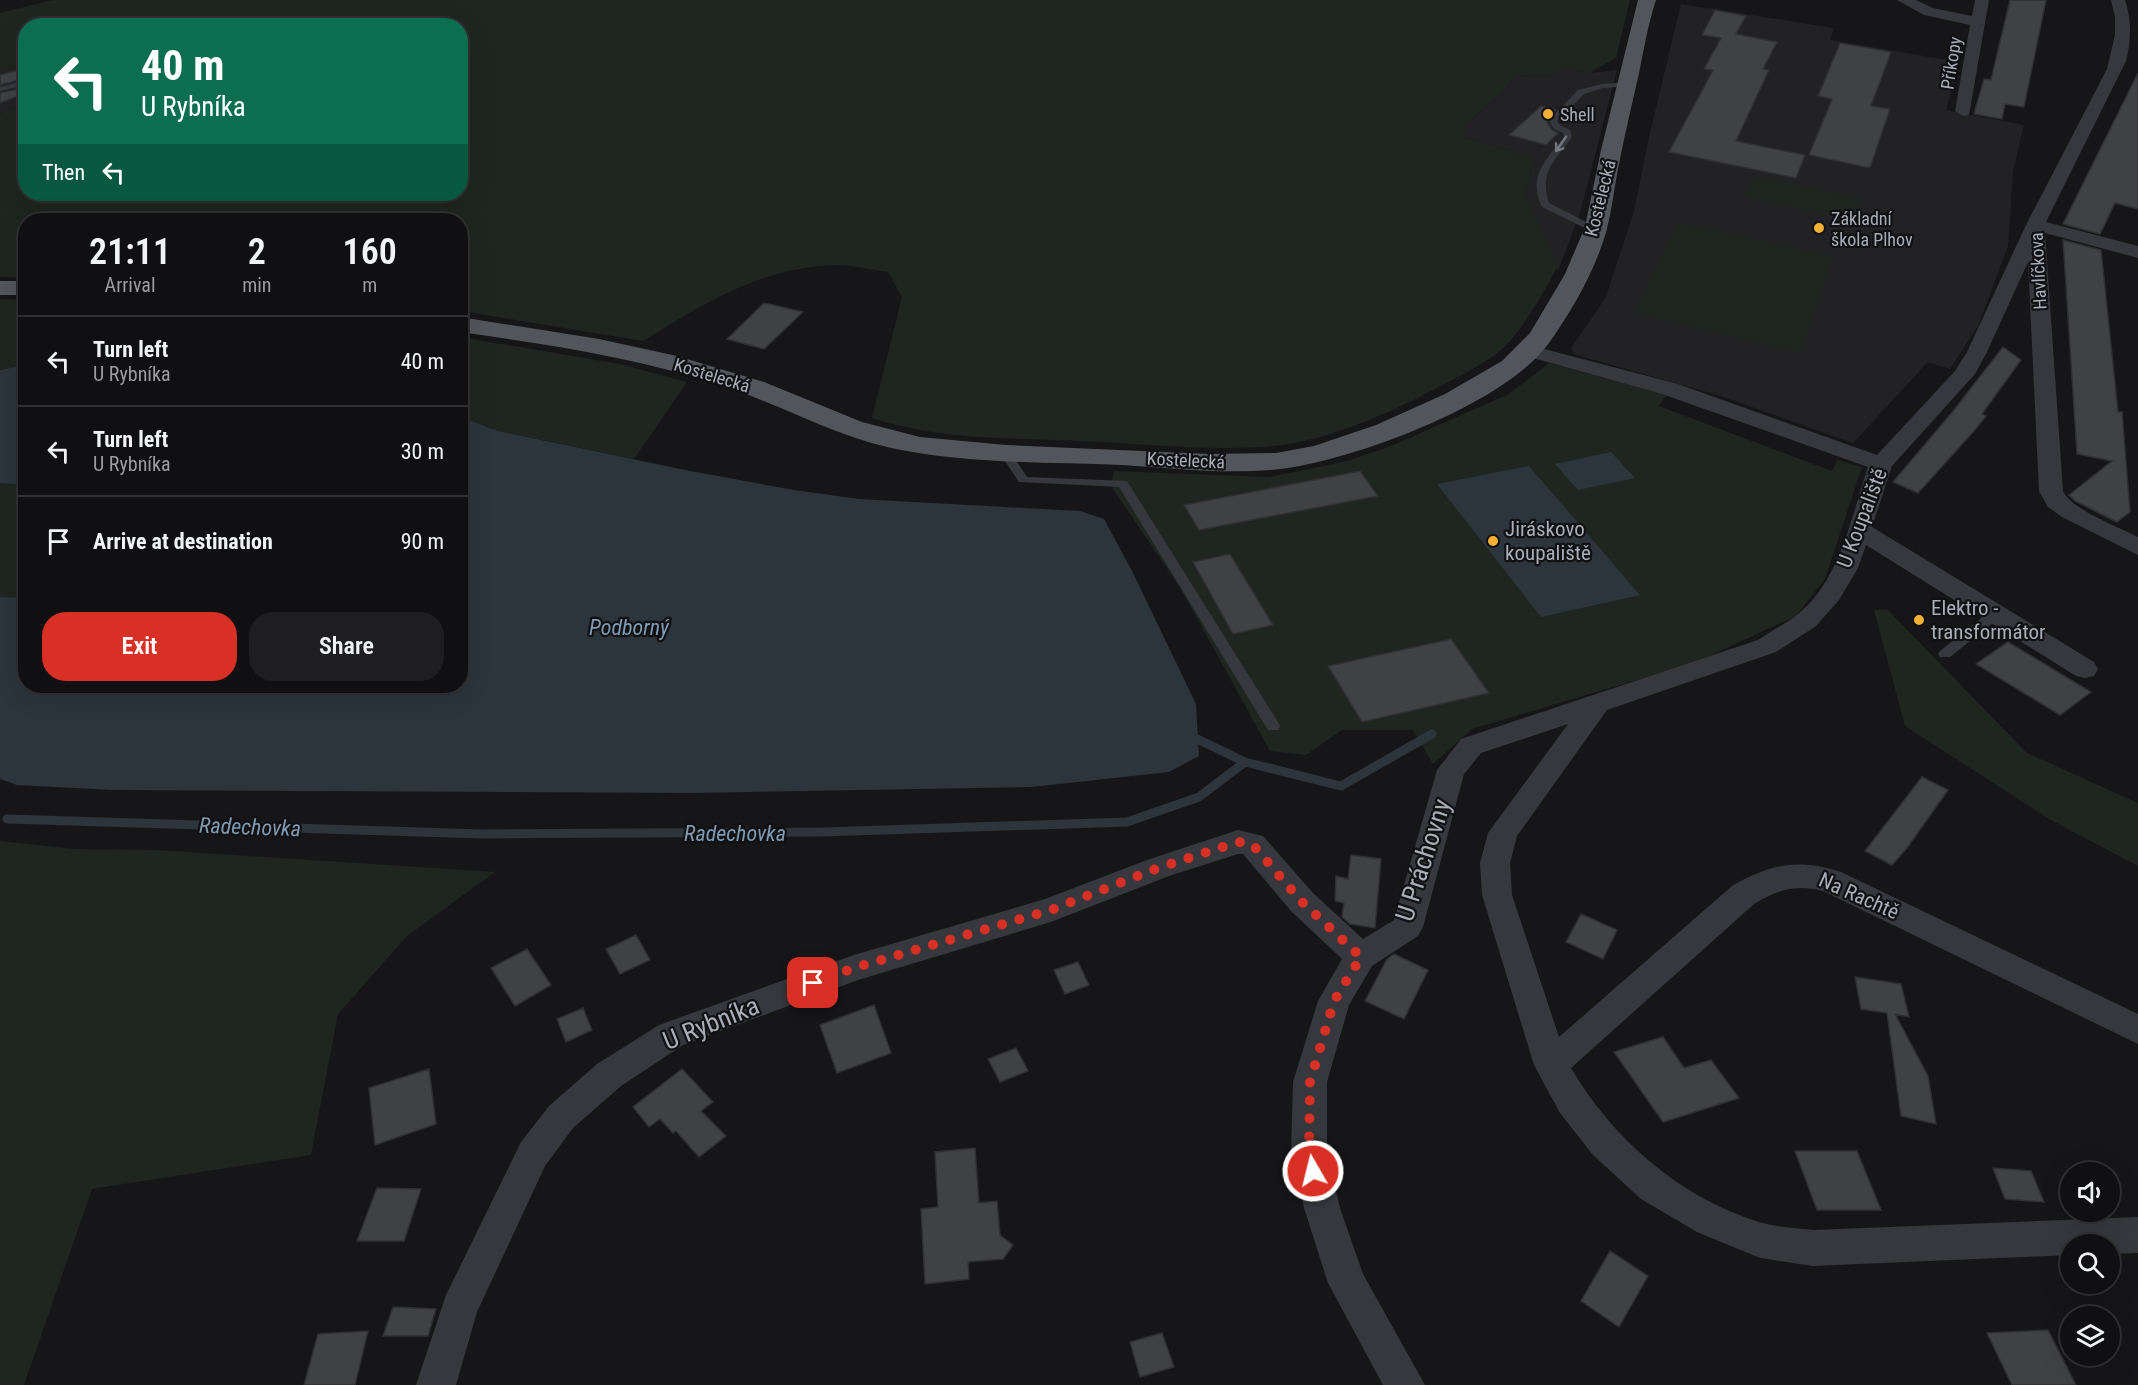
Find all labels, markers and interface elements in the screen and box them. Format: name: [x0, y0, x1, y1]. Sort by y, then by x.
street label: Příkopy: [1936, 35, 1966, 91]
text: 40 m: [141, 41, 224, 90]
icon: left: [42, 42, 120, 120]
text: U Rybníka: [141, 91, 246, 123]
place label: Shell: [1560, 104, 1595, 125]
marker: Shell: [1541, 107, 1555, 121]
one-way arrow: [1555, 136, 1568, 153]
icon: left: [97, 156, 130, 189]
street label: Kostelecká: [1580, 158, 1620, 238]
text: Then: [42, 160, 85, 185]
place label: Základní škola Plhov: [1831, 208, 1913, 250]
marker: Základní škola Plhov: [1812, 221, 1826, 235]
text: 21:11: [89, 231, 171, 273]
text: 2: [248, 231, 266, 273]
text: 160: [343, 231, 397, 273]
street label: Havlíčkova: [2025, 232, 2051, 310]
text: Arrival: [105, 273, 156, 297]
text: min: [242, 273, 271, 297]
text: m: [362, 273, 377, 297]
text: Turn left: [93, 337, 168, 362]
icon: left: [42, 345, 75, 378]
text: 40 m: [401, 349, 444, 374]
street label: Kostelecká: [672, 354, 752, 396]
text: U Rybníka: [93, 362, 171, 386]
text: Turn left: [93, 427, 168, 452]
icon: left: [42, 435, 75, 468]
text: 30 m: [401, 439, 444, 464]
street label: Kostelecká: [1146, 447, 1226, 473]
text: U Rybníka: [93, 452, 171, 476]
street label: U Koupaliště: [1832, 465, 1892, 571]
place label: Jiráskovo koupaliště: [1505, 517, 1591, 565]
icon: arrive: [42, 525, 75, 558]
text: Arrive at destination: [93, 529, 273, 554]
text: 90 m: [401, 529, 444, 554]
marker: Jiráskovo koupaliště: [1486, 534, 1500, 548]
place label: Elektro - transformátor: [1931, 596, 2045, 644]
button: Exit: [42, 612, 237, 681]
button: Share: [249, 612, 444, 681]
marker: Elektro - transformátor: [1912, 613, 1926, 627]
water label: Podborný: [589, 615, 670, 640]
street label: U Práchovny: [1389, 795, 1457, 925]
water label: Radechovka: [199, 813, 301, 841]
water label: Radechovka: [684, 821, 786, 846]
street label: Na Rachtě: [1815, 868, 1903, 924]
pin: [787, 957, 838, 1008]
icon: arrive: [796, 966, 829, 999]
street label: U Rybníka: [659, 990, 763, 1056]
position arrow: [1281, 1139, 1345, 1203]
map controls: [2060, 1162, 2120, 1366]
button: sound: [2060, 1162, 2120, 1222]
button: search: [2060, 1234, 2120, 1294]
button: layers: [2060, 1306, 2120, 1366]

